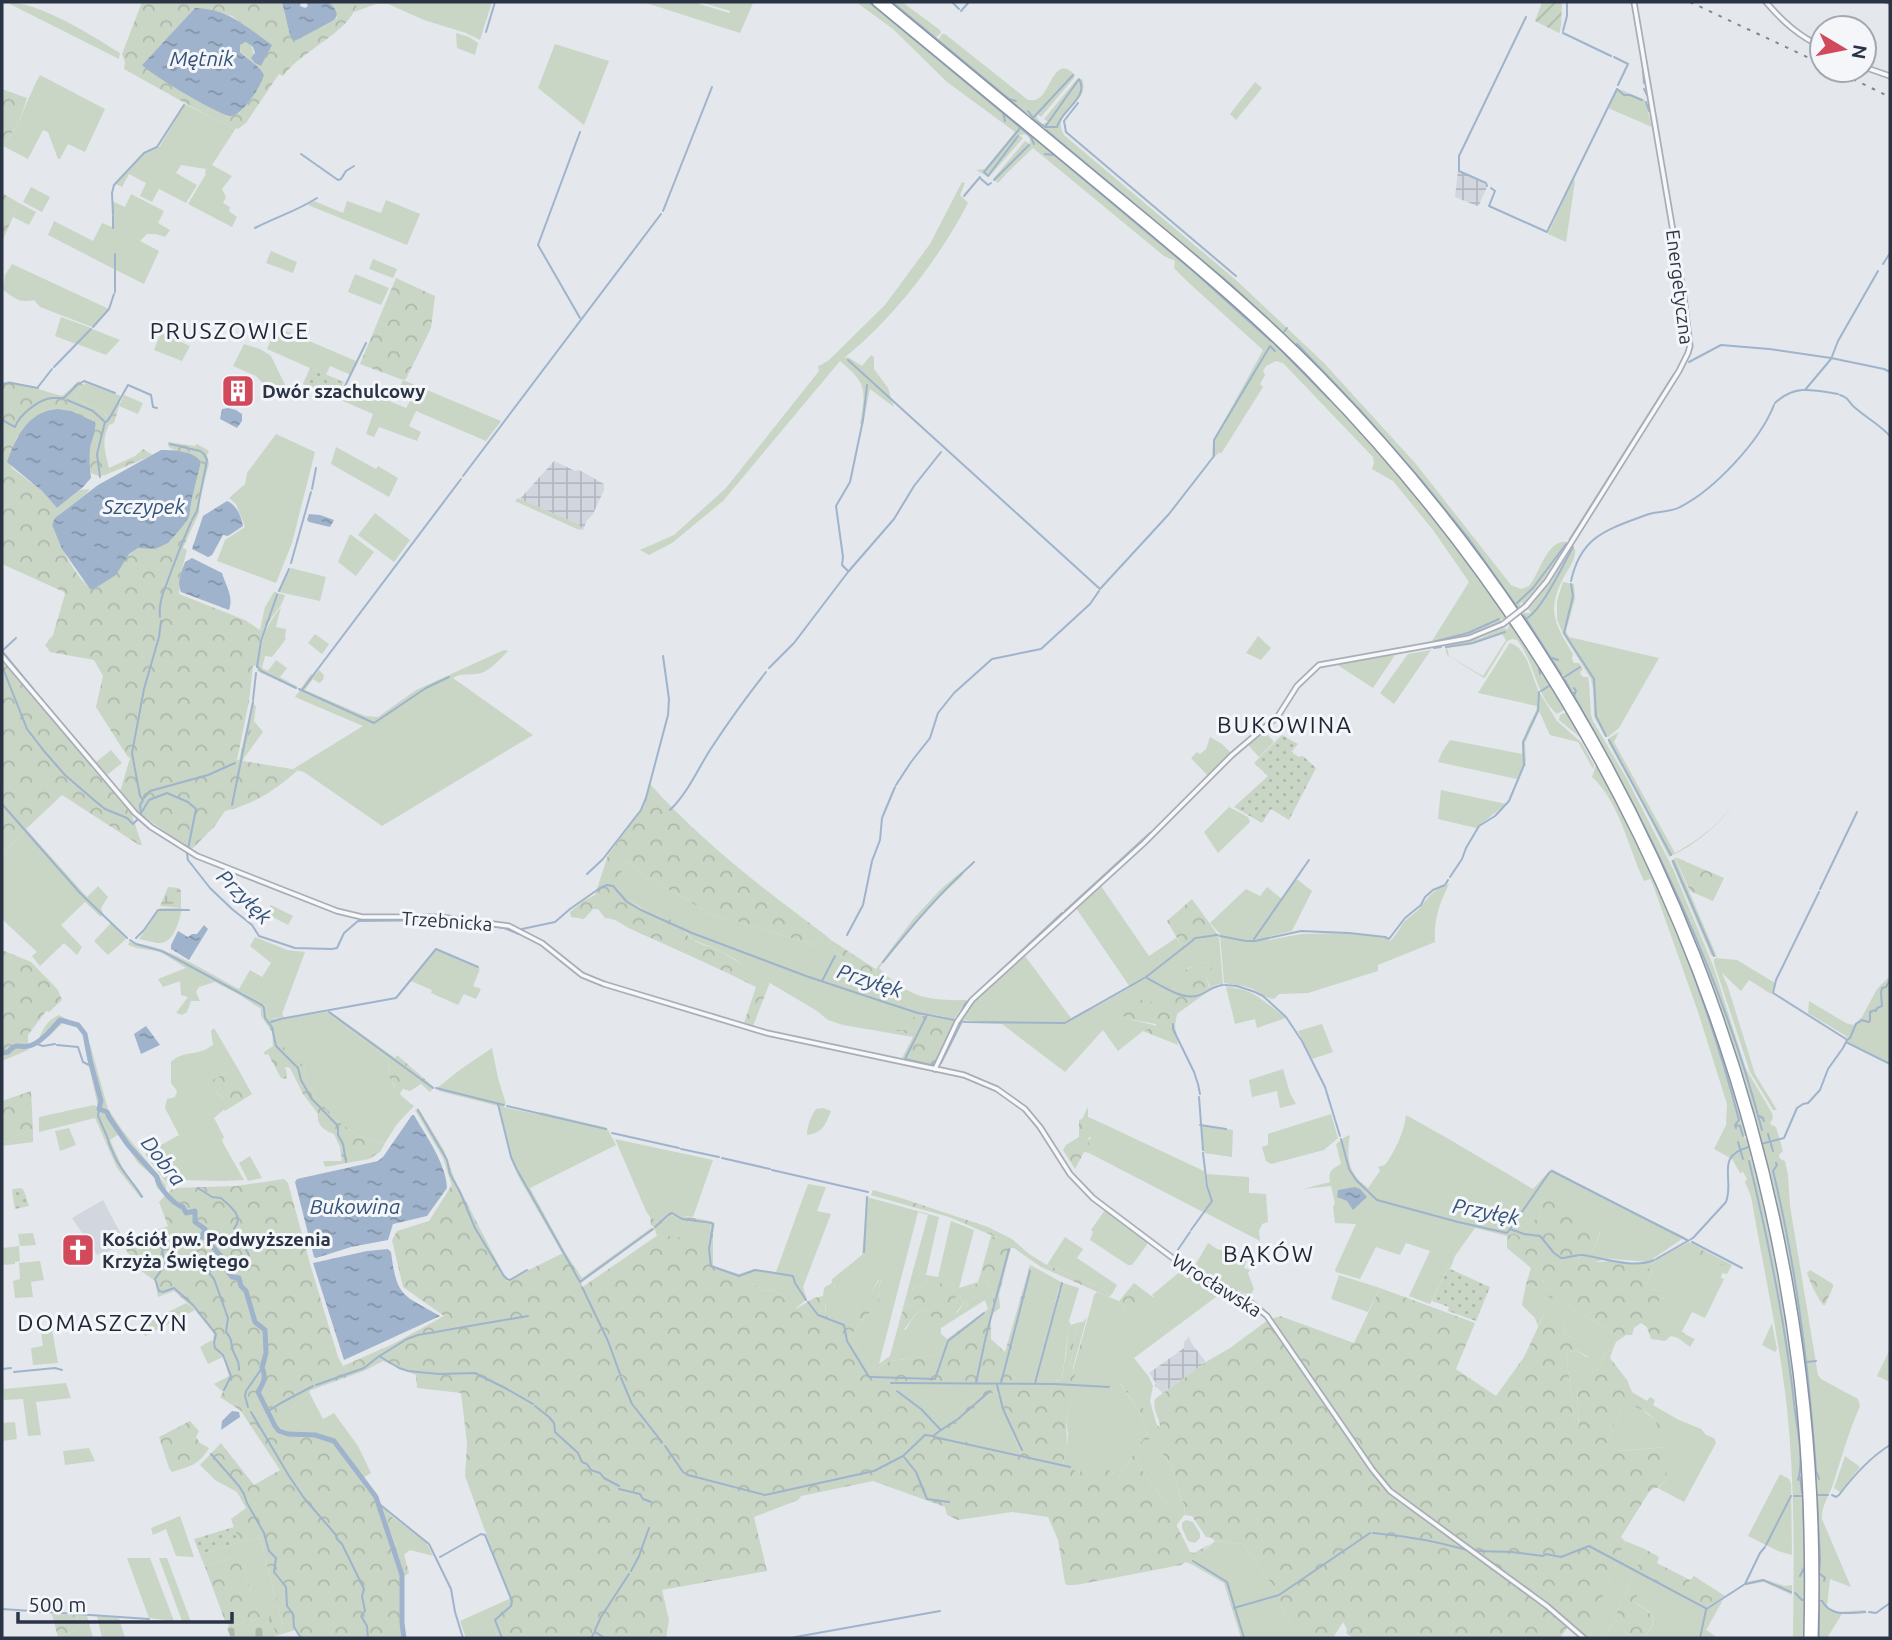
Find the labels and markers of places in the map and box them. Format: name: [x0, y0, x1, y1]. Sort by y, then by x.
building icon: Dwór szachulcowy: [219, 372, 257, 410]
place label: Dwór szachulcowy: [262, 380, 425, 402]
place label: Kościół pw. Podwyższenia Krzyża Świętego: [102, 1228, 331, 1272]
church icon: Kościół pw. Podwyższenia Krzyża Świętego: [59, 1231, 97, 1269]

